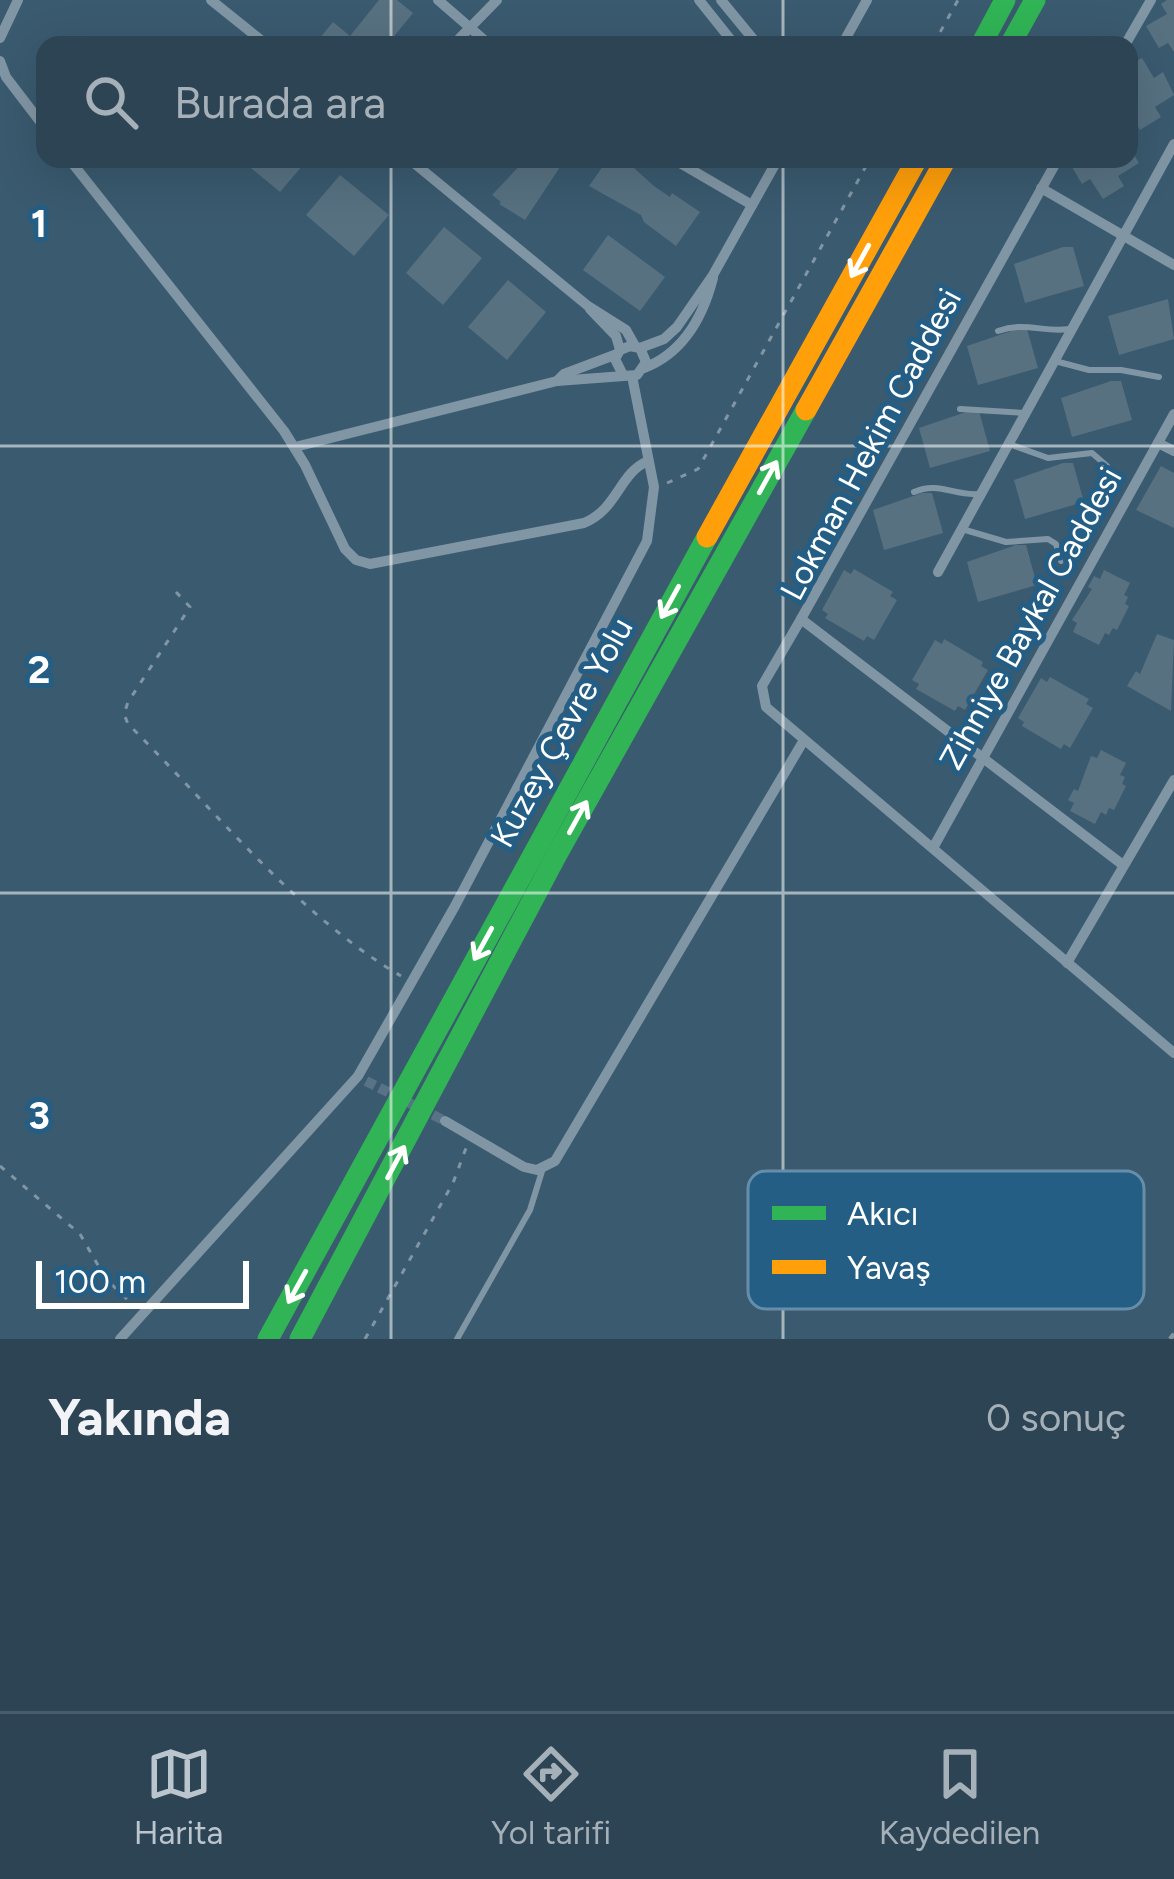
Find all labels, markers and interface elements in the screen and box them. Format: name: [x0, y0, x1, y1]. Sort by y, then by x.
search box: [36, 36, 1138, 168]
icon: search: [78, 69, 144, 135]
text: Burada ara: [174, 75, 386, 129]
text: 1: [31, 200, 47, 247]
one-way arrow: [848, 243, 871, 278]
street label: Lokman Hekim Caddesi: [772, 282, 969, 607]
one-way arrow: [757, 460, 780, 495]
street label: Zihniye Baykal Caddesi: [931, 461, 1130, 776]
one-way arrow: [658, 583, 681, 618]
street label: Kuzey Çevre Yolu: [482, 611, 641, 854]
text: 2: [28, 646, 50, 693]
one-way arrow: [566, 801, 590, 836]
one-way arrow: [471, 926, 494, 961]
text: 3: [28, 1092, 50, 1139]
one-way arrow: [385, 1145, 408, 1181]
legend: [748, 1171, 1144, 1309]
text: Akıcı: [847, 1194, 919, 1233]
text: Yavaş: [847, 1248, 931, 1287]
scale bar: [36, 1255, 249, 1308]
text: 100 m: [54, 1262, 146, 1301]
one-way arrow: [285, 1268, 308, 1303]
text: Yakında: [48, 1387, 231, 1448]
text: 0 sonuç: [986, 1394, 1126, 1441]
tab: Harita: [134, 1741, 223, 1852]
tab: Yol tarifi: [491, 1741, 611, 1852]
tab: Kaydedilen: [879, 1741, 1040, 1852]

